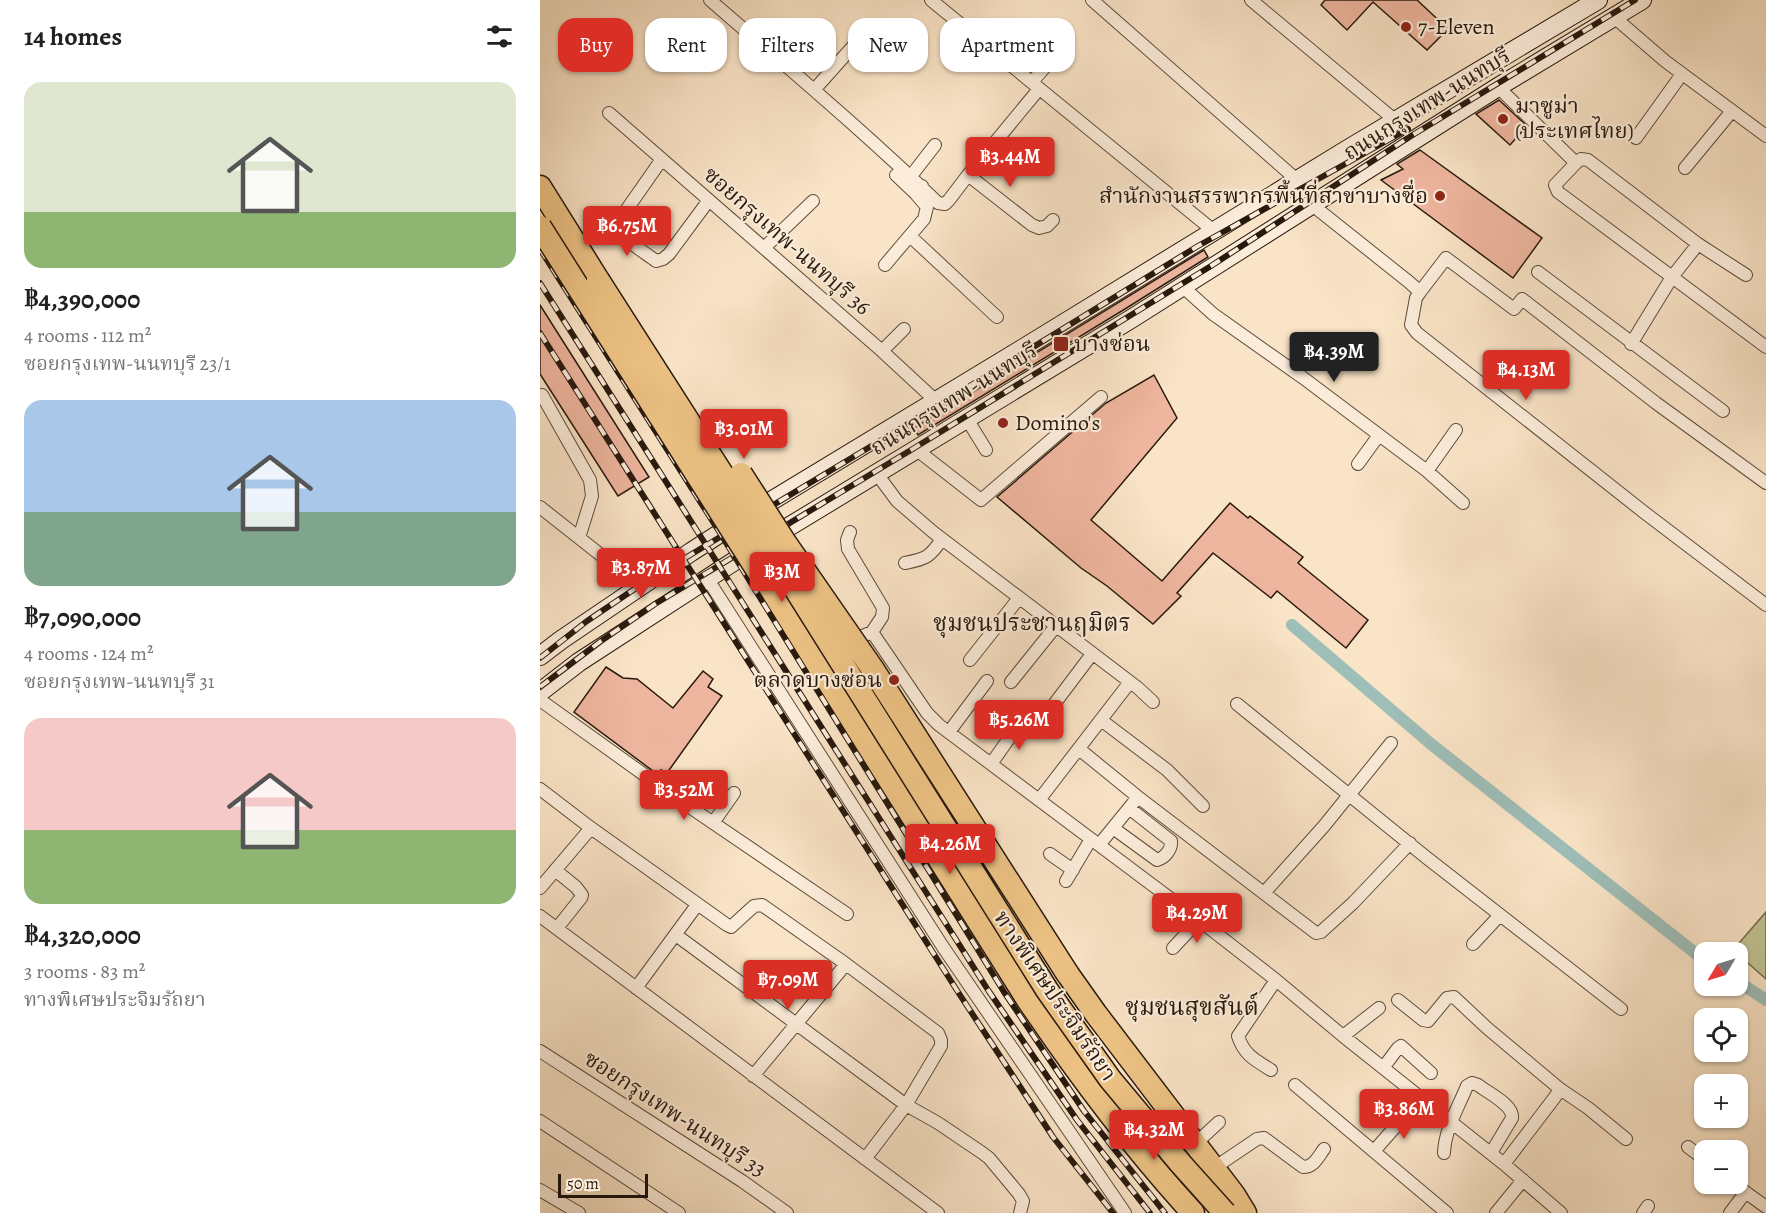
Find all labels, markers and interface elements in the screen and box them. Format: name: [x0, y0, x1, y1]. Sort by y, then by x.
place label: 7-Eleven: [1418, 12, 1495, 42]
chip: Buy: [558, 18, 633, 72]
chip: Rent: [645, 18, 727, 72]
chip: Filters: [739, 18, 836, 72]
chip: New: [848, 18, 928, 72]
chip: Apartment: [940, 18, 1075, 72]
text: 14 homes: [24, 19, 122, 54]
icon: filters: [483, 20, 516, 53]
marker: 7-Eleven: [1399, 20, 1413, 34]
street label: ถนนกรุงเทพ-นนทบุรี: [1338, 40, 1516, 168]
place label: มาซูม่า (ประเทศไทย): [1515, 91, 1634, 146]
marker: มาซูม่า (ประเทศไทย): [1496, 112, 1510, 126]
icon: home: [216, 121, 324, 229]
pin: ฿3.44M: [961, 137, 1059, 188]
text: ฿3.44M: [980, 143, 1040, 170]
street label: ซอยกรุงเทพ-นนทบุรี 36: [697, 160, 877, 322]
place label: สำนักงานสรรพากรพื้นที่สาขาบางซื่อ: [1099, 179, 1428, 211]
marker: สำนักงานสรรพากรพื้นที่สาขาบางซื่อ: [1433, 189, 1447, 203]
pin: ฿6.75M: [578, 206, 676, 257]
text: ฿6.75M: [597, 212, 657, 239]
text: ฿4,390,000: [24, 282, 140, 317]
text: 4 rooms · 112 m²: [24, 322, 151, 349]
place label: บางซ่อน: [1074, 329, 1150, 359]
pin: ฿4.39M: [1285, 332, 1383, 383]
street label: ถนนกรุงเทพ-นนทบุรี: [865, 335, 1043, 463]
marker: บางซ่อน: [1052, 335, 1070, 353]
text: ฿4.39M: [1304, 338, 1364, 365]
text: ซอยกรุงเทพ-นนทบุรี 23/1: [24, 350, 231, 377]
pin: ฿4.13M: [1477, 350, 1575, 401]
text: ฿4.13M: [1497, 356, 1555, 383]
place label: Domino's: [1015, 408, 1100, 438]
pin: ฿3.01M: [695, 409, 793, 460]
text: ฿3.01M: [714, 415, 774, 442]
marker: Domino's: [996, 416, 1010, 430]
icon: home: [216, 439, 324, 547]
pin: ฿3.87M: [592, 548, 690, 599]
pin: ฿3M: [753, 552, 811, 603]
text: ฿3.87M: [611, 554, 671, 581]
text: ฿3M: [764, 558, 800, 585]
text: ฿7,090,000: [24, 600, 141, 635]
district label: ชุมชนประชานฤมิตร: [933, 607, 1131, 639]
text: 4 rooms · 124 m²: [24, 640, 154, 667]
place label: ตลาดบางซ่อน: [754, 665, 882, 695]
text: ซอยกรุงเทพ-นนทบุรี 31: [24, 668, 215, 695]
marker: ตลาดบางซ่อน: [887, 673, 901, 687]
pin: ฿5.26M: [970, 700, 1068, 751]
text: ฿5.26M: [988, 706, 1050, 733]
icon: home: [216, 757, 324, 865]
pin: ฿3.52M: [635, 770, 733, 821]
text: ฿3.52M: [654, 776, 714, 803]
pin: ฿4.26M: [901, 824, 999, 875]
text: ฿4.26M: [919, 830, 981, 857]
pin: ฿4.29M: [1148, 893, 1246, 944]
text: ฿4.29M: [1166, 899, 1228, 926]
street label: ทางพิเศษประจิมรัถยา: [987, 905, 1123, 1087]
text: ฿4,320,000: [24, 918, 141, 953]
north arrow: [1694, 942, 1748, 996]
map controls: [1694, 942, 1748, 1194]
text: 3 rooms · 83 m²: [24, 958, 145, 985]
pin: ฿7.09M: [739, 960, 837, 1011]
text: ฿7.09M: [757, 966, 819, 993]
text: ทางพิเศษประจิมรัถยา: [24, 986, 206, 1013]
district label: ชุมชนสุขสันต์: [1125, 991, 1259, 1023]
button: locate: [1694, 1008, 1748, 1062]
street label: ซอยกรุงเทพ-นนทบุรี 33: [578, 1044, 772, 1184]
button: +: [1694, 1074, 1748, 1128]
pin: ฿3.86M: [1355, 1089, 1453, 1140]
text: ฿3.86M: [1373, 1095, 1435, 1122]
pin: ฿4.32M: [1105, 1110, 1203, 1161]
text: ฿4.32M: [1123, 1116, 1185, 1143]
button: −: [1694, 1140, 1748, 1194]
scale bar: [558, 1171, 648, 1198]
text: 50 m: [567, 1173, 599, 1195]

